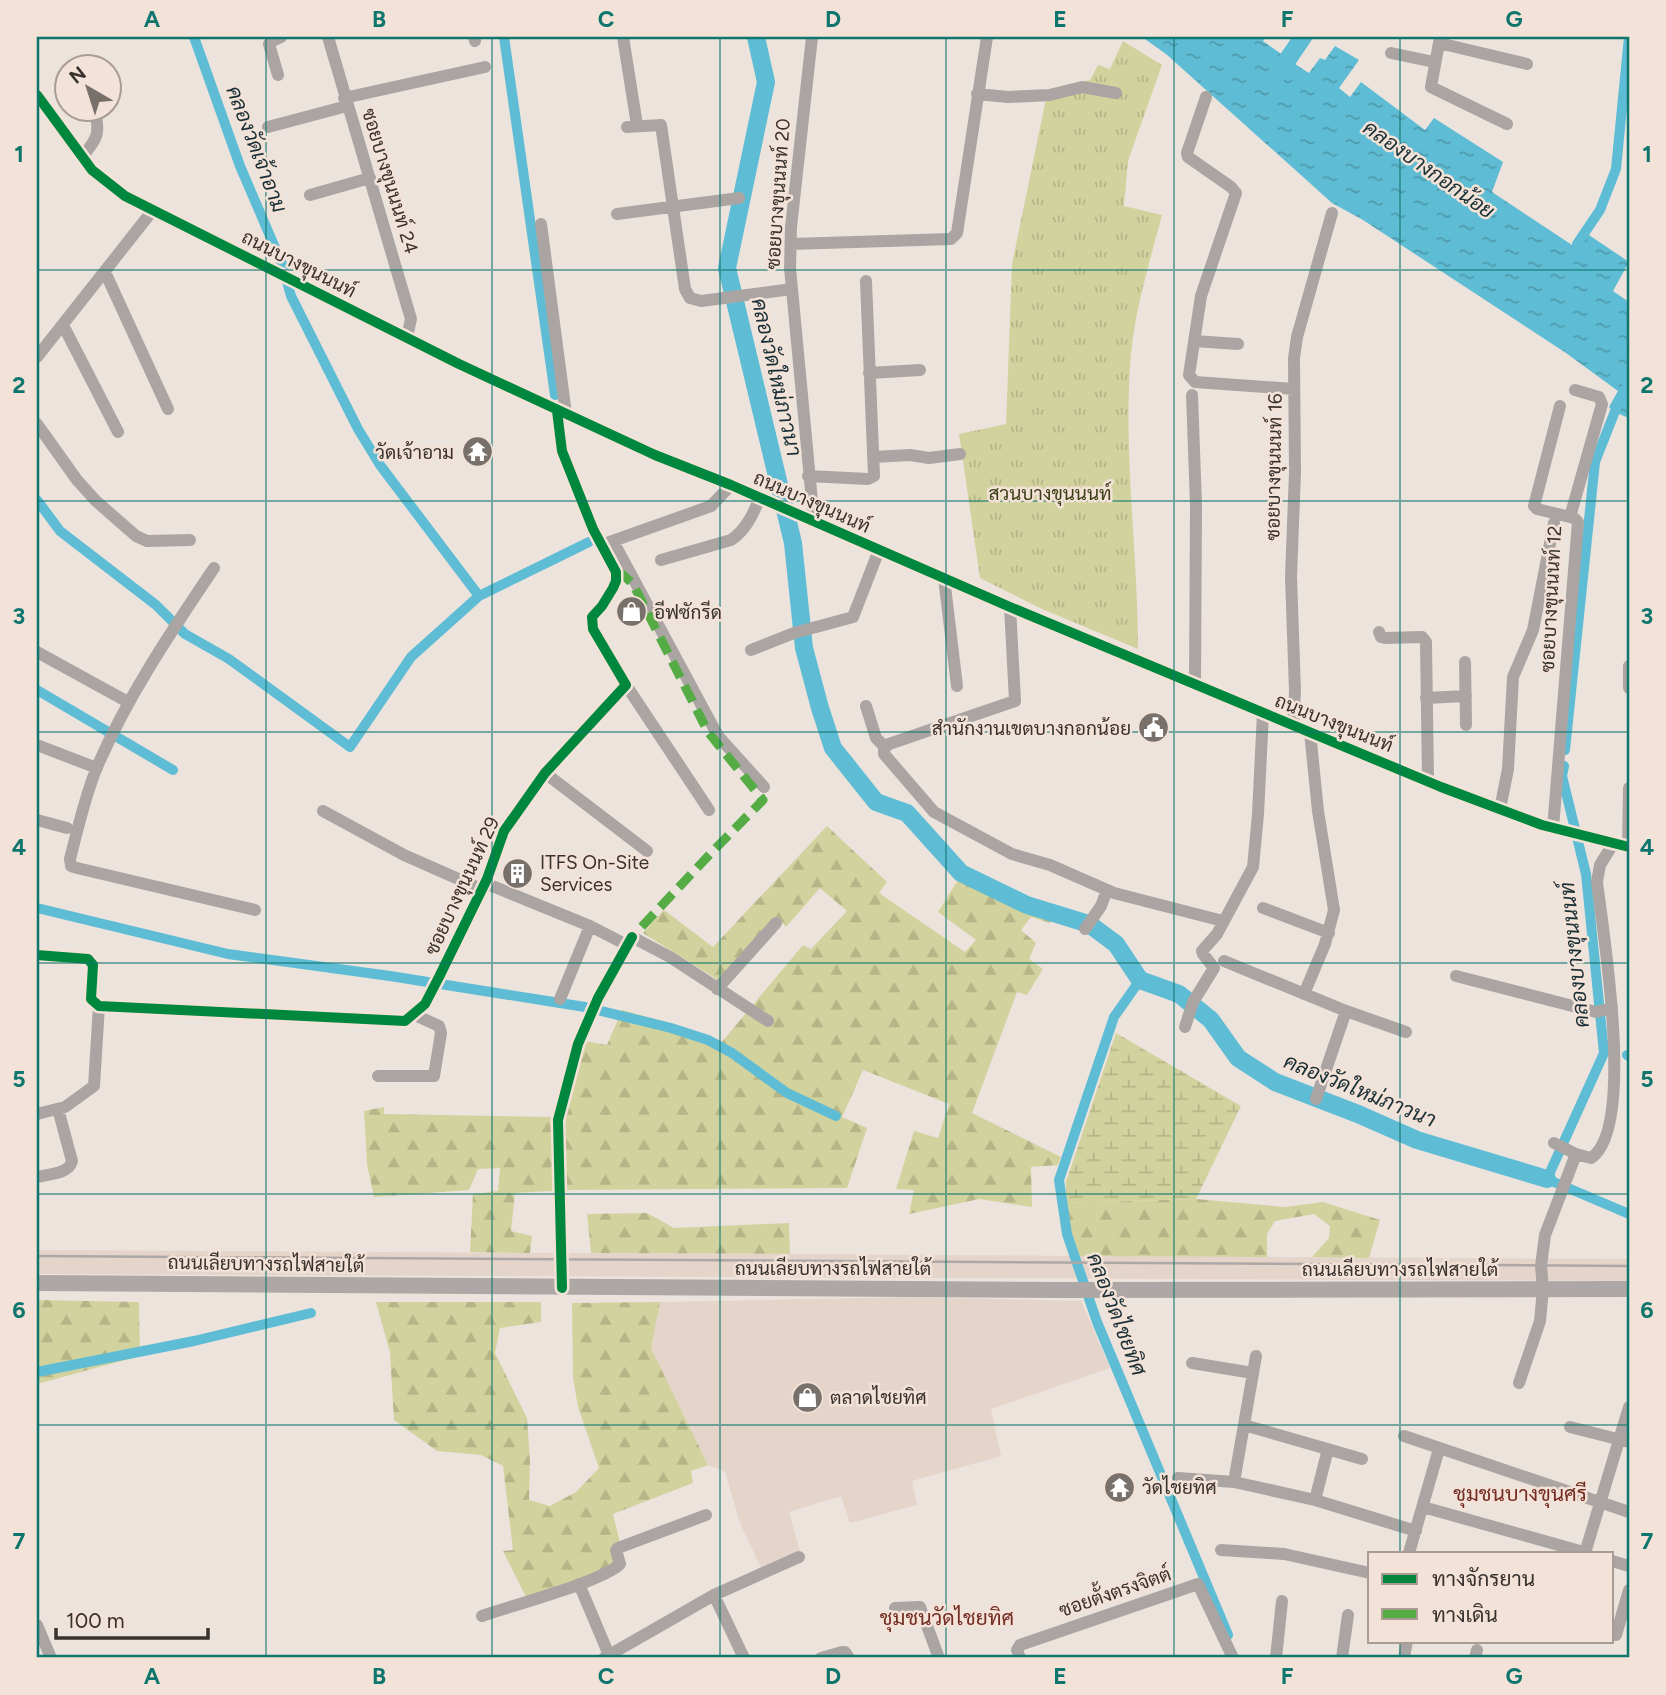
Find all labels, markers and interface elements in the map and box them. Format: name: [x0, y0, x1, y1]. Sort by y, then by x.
text: A: [144, 5, 161, 33]
text: B: [372, 5, 386, 33]
text: C: [598, 5, 615, 33]
text: D: [825, 5, 841, 33]
text: E: [1053, 5, 1067, 33]
text: F: [1281, 5, 1294, 33]
text: G: [1505, 5, 1523, 33]
north arrow: [52, 52, 122, 122]
text: N: [65, 62, 91, 89]
water label: คลองวัดเจ้าอาม: [221, 82, 293, 216]
street label: ซอยบางขุนนนท์ 24: [356, 105, 424, 257]
water label: คลองบางกอกน้อย: [1359, 115, 1499, 223]
street label: ซอยบางขุนนนท์ 20: [760, 118, 796, 270]
text: 1: [14, 140, 24, 168]
text: 1: [1642, 140, 1652, 168]
street label: ถนนบางขุนนนท์: [237, 224, 361, 304]
water label: คลองวัดใหม่ภาวนา: [747, 295, 807, 459]
text: 2: [12, 371, 26, 399]
text: 2: [1640, 371, 1654, 399]
street label: ซอยบางขุนนนท์ 16: [1260, 393, 1288, 541]
temple icon: วัดเจ้าอาม: [460, 435, 494, 469]
place label: วัดเจ้าอาม: [375, 441, 454, 464]
street label: ถนนบางขุนนนท์: [750, 465, 874, 539]
park label: สวนบางขุนนนท์: [988, 481, 1112, 506]
street label: ซอยบางขุนนนท์ 12: [1535, 525, 1567, 673]
shop icon: อีฟซักรีด: [614, 595, 648, 629]
place label: อีฟซักรีด: [654, 600, 722, 624]
text: 3: [13, 602, 25, 630]
text: 3: [1641, 602, 1653, 630]
street label: ถนนบางขุนนนท์: [1271, 688, 1397, 758]
public building icon: สำนักงานเขตบางกอกน้อย: [1137, 711, 1171, 745]
place label: สำนักงานเขตบางกอกน้อย: [932, 717, 1131, 740]
street label: ซอยบางขุนนนท์ 29: [419, 813, 505, 959]
text: 4: [12, 833, 26, 861]
text: 4: [1640, 833, 1654, 861]
place label: ITFS On-Site Services: [540, 851, 649, 896]
building icon: ITFS On-Site Services: [500, 856, 534, 890]
water label: คลองบางขุนนนท์: [1553, 878, 1596, 1029]
water label: คลองวัดใหม่ภาวนา: [1280, 1048, 1440, 1132]
text: 5: [12, 1065, 26, 1093]
text: 5: [1640, 1065, 1654, 1093]
water label: คลองวัดไชยทิศ: [1082, 1249, 1152, 1379]
street label: ถนนเลียบทางรถไฟสายใต้: [167, 1250, 365, 1277]
street label: ถนนเลียบทางรถไฟสายใต้: [735, 1256, 932, 1280]
street label: ถนนเลียบทางรถไฟสายใต้: [1302, 1257, 1499, 1281]
text: 6: [12, 1296, 26, 1324]
text: 6: [1640, 1296, 1654, 1324]
shop icon: ตลาดไชยทิศ: [790, 1380, 824, 1414]
place label: ตลาดไชยทิศ: [830, 1385, 927, 1409]
temple icon: วัดไชยทิศ: [1102, 1470, 1136, 1504]
place label: วัดไชยทิศ: [1142, 1475, 1217, 1499]
district label: ชุมชนบางขุนศรี: [1453, 1481, 1587, 1508]
text: 7: [13, 1527, 26, 1555]
text: 7: [1641, 1527, 1654, 1555]
legend: [1368, 1552, 1614, 1642]
street label: ซอยตั้งตรงจิตต์: [1054, 1556, 1174, 1622]
text: ทางจักรยาน: [1432, 1566, 1535, 1591]
scale bar: [56, 1597, 208, 1641]
text: ทางเดิน: [1432, 1602, 1498, 1627]
district label: ชุมชนวัดไชยทิศ: [880, 1605, 1014, 1632]
text: 100 m: [66, 1608, 125, 1633]
text: A: [144, 1662, 161, 1690]
text: B: [372, 1662, 386, 1690]
text: C: [598, 1662, 615, 1690]
text: D: [825, 1662, 841, 1690]
text: E: [1053, 1662, 1067, 1690]
text: F: [1281, 1662, 1294, 1690]
text: G: [1505, 1662, 1523, 1690]

